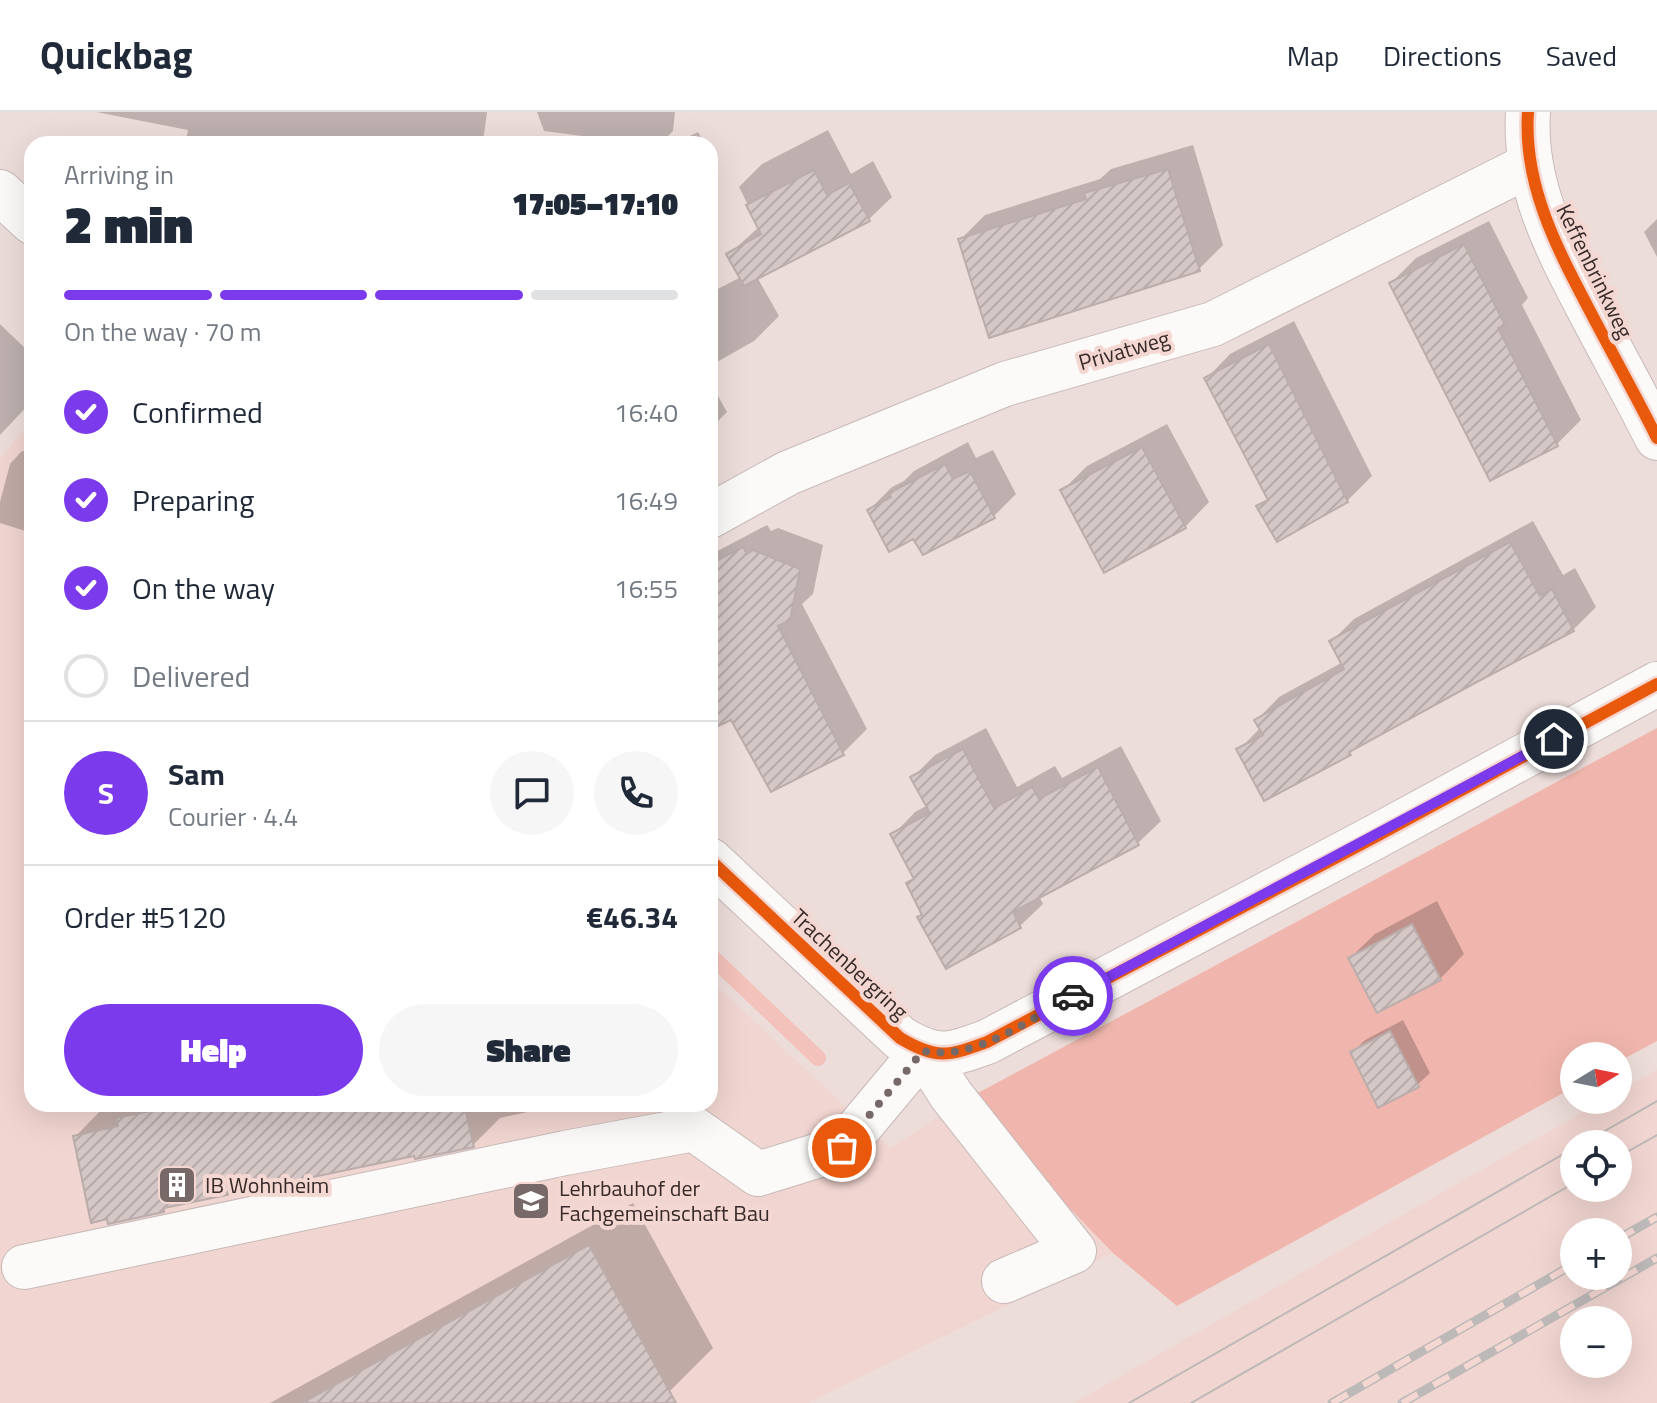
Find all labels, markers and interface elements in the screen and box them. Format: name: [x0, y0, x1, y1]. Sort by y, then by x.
text: Quickbag: [40, 26, 193, 84]
text: Map: [1287, 34, 1339, 77]
text: Directions: [1383, 34, 1502, 77]
text: Saved: [1546, 34, 1617, 77]
text: Arriving in: [64, 155, 174, 194]
text: 17:05–17:10: [512, 181, 678, 227]
text: 2 min: [64, 184, 193, 263]
street label: Keffenbrinkweg: [1548, 198, 1642, 344]
text: On the way · 70 m: [64, 312, 262, 351]
street label: Privatweg: [1074, 321, 1174, 379]
text: Confirmed: [132, 389, 263, 435]
icon: check: [64, 390, 108, 434]
text: 16:40: [614, 393, 678, 432]
text: Preparing: [132, 477, 254, 523]
icon: check: [64, 478, 108, 522]
text: 16:49: [614, 481, 678, 520]
text: On the way: [132, 565, 275, 611]
icon: check: [64, 566, 108, 610]
text: 16:55: [614, 569, 678, 608]
text: Delivered: [132, 653, 250, 699]
pin: [1520, 705, 1588, 773]
icon: home: [1532, 717, 1576, 761]
text: Sam: [168, 751, 225, 797]
button: chat: [490, 751, 574, 835]
button: phone: [594, 751, 678, 835]
text: S: [98, 770, 114, 816]
text: Courier · 4.4: [168, 797, 298, 836]
text: Order #5120: [64, 894, 226, 940]
text: €46.34: [586, 894, 678, 940]
street label: Trachenbergring: [784, 901, 916, 1027]
courier: [1033, 956, 1113, 1036]
icon: car: [1051, 974, 1095, 1018]
button: Help: [64, 1004, 363, 1096]
button: Share: [379, 1004, 678, 1096]
north arrow: [1560, 1042, 1632, 1114]
map controls: [1560, 1042, 1632, 1378]
pin: [808, 1114, 876, 1182]
icon: bag: [820, 1126, 864, 1170]
button: locate: [1560, 1130, 1632, 1202]
building icon: IB Wohnheim: [156, 1164, 198, 1206]
place label: IB Wohnheim: [205, 1168, 329, 1202]
place label: Lehrbauhof der Fachgemeinschaft Bau: [559, 1171, 770, 1230]
school or university icon: Lehrbauhof der Fachgemeinschaft Bau: [510, 1180, 552, 1222]
button: +: [1560, 1218, 1632, 1290]
button: −: [1560, 1306, 1632, 1378]

